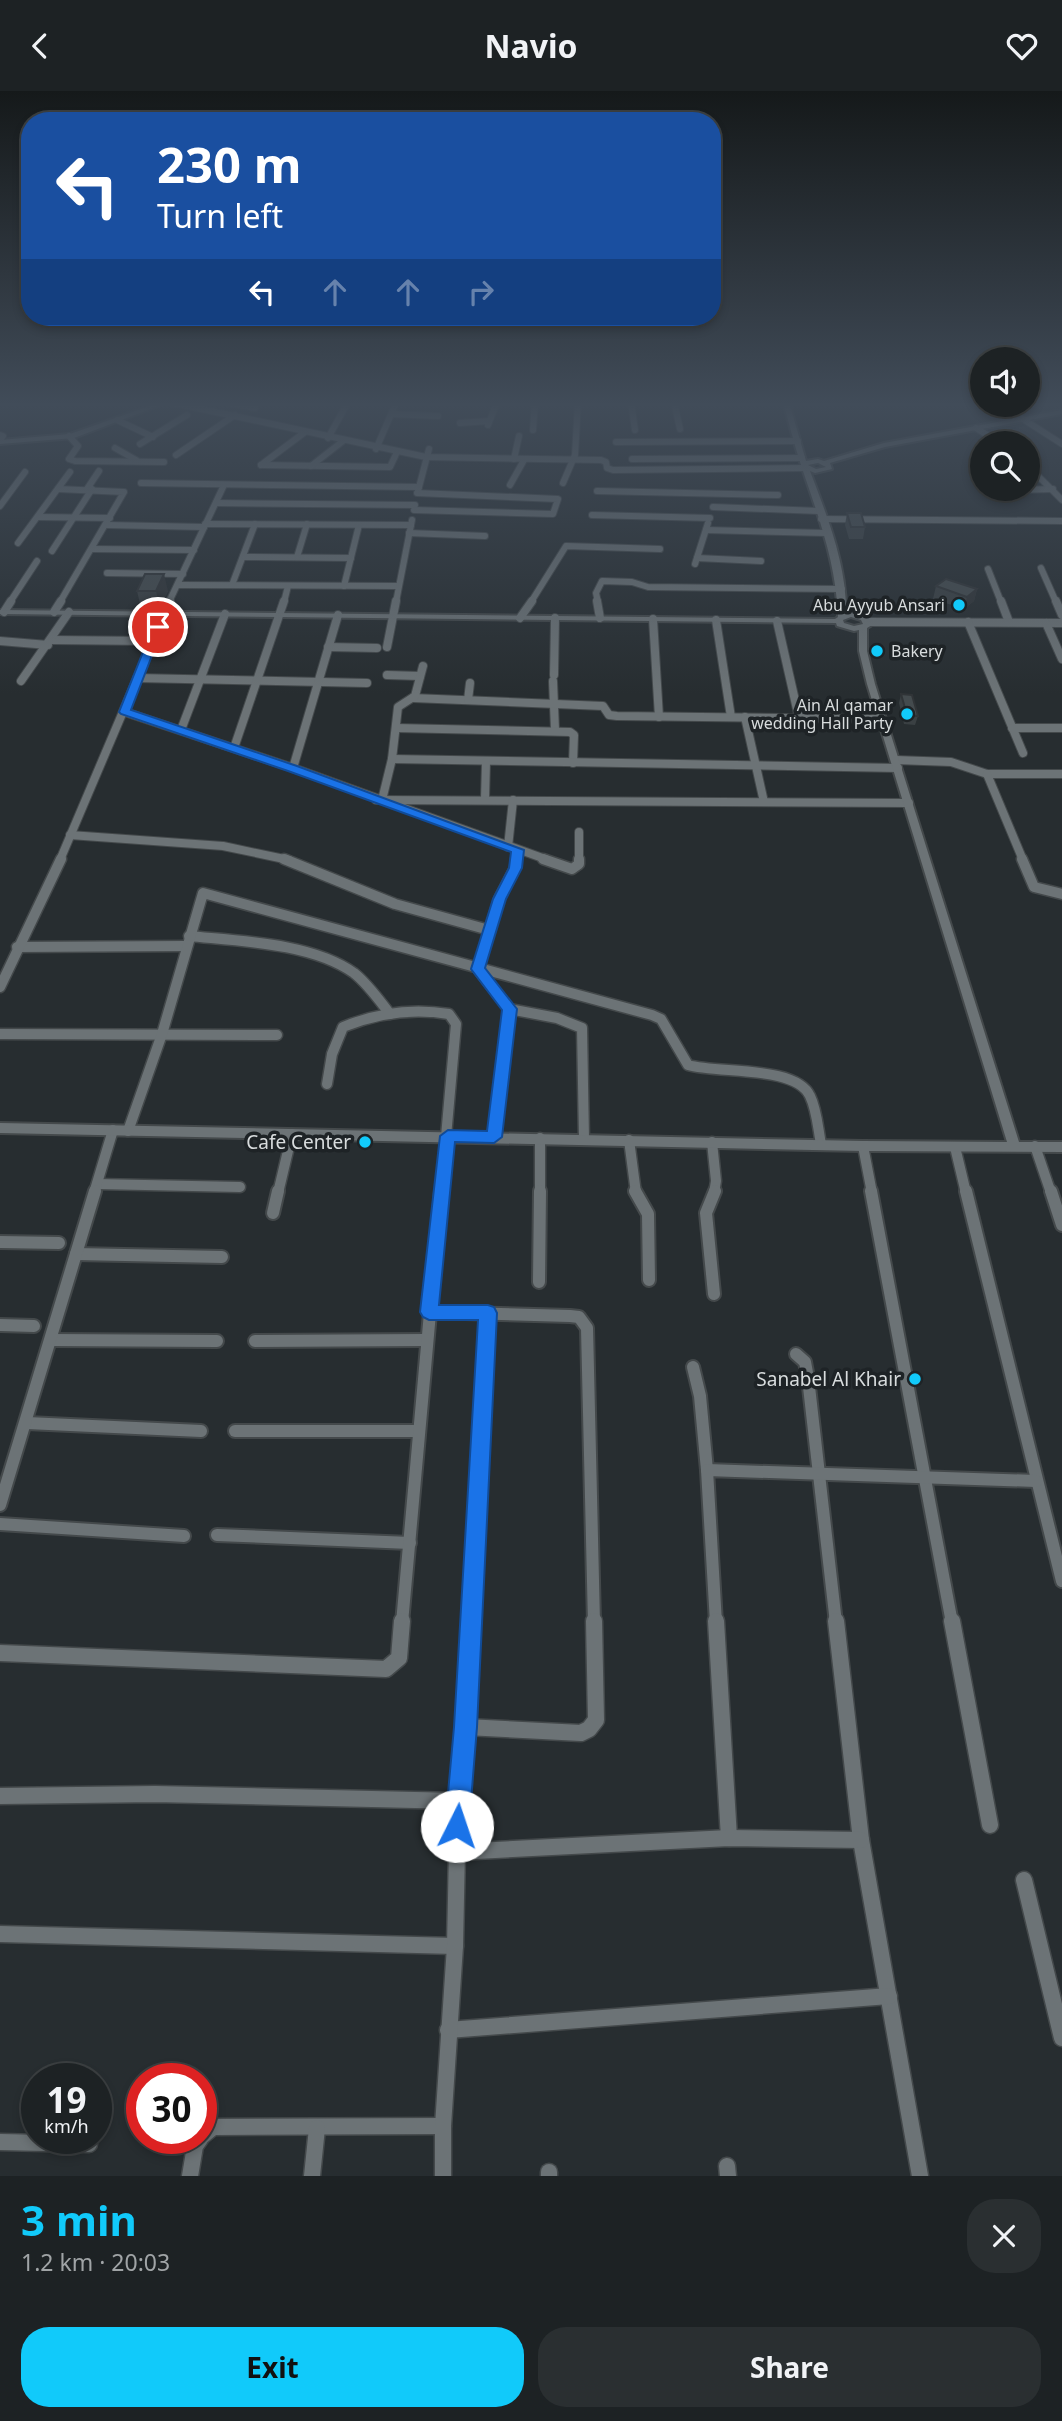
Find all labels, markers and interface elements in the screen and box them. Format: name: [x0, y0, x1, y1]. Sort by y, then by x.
text: Navio: [484, 24, 578, 67]
icon: back: [21, 27, 59, 65]
icon: heart: [1003, 27, 1041, 65]
text: 230 m: [157, 131, 302, 197]
icon: left: [42, 140, 133, 231]
text: Turn left: [157, 194, 283, 237]
icon: left: [243, 273, 281, 311]
icon: ahead: [316, 273, 354, 311]
icon: ahead: [389, 273, 427, 311]
icon: right: [462, 273, 500, 311]
map controls: [970, 347, 1040, 501]
button: sound: [970, 347, 1040, 417]
button: search: [970, 431, 1040, 501]
place label: Abu Ayyub Ansari: [813, 594, 945, 616]
pin: [128, 597, 188, 657]
marker: Abu Ayyub Ansari: [951, 597, 967, 613]
icon: arrive: [139, 608, 177, 646]
place label: Bakery: [891, 640, 944, 662]
marker: Bakery: [869, 643, 885, 659]
place label: Ain Al qamar wedding Hall Party: [751, 694, 894, 734]
marker: Ain Al qamar wedding Hall Party: [899, 706, 915, 722]
place label: Cafe Center: [246, 1129, 351, 1155]
marker: Cafe Center: [357, 1134, 373, 1150]
place label: Sanabel Al Khair: [756, 1366, 901, 1392]
marker: Sanabel Al Khair: [907, 1371, 923, 1387]
position arrow: [420, 1789, 494, 1863]
speed limit sign: 30: [126, 2063, 217, 2154]
text: 19: [46, 2076, 87, 2123]
text: km/h: [44, 2114, 89, 2138]
text: 3 min: [21, 2191, 137, 2248]
button: close: [967, 2199, 1041, 2273]
text: 1.2 km · 20:03: [21, 2246, 170, 2278]
button: Exit: [21, 2327, 524, 2407]
button: Share: [538, 2327, 1041, 2407]

